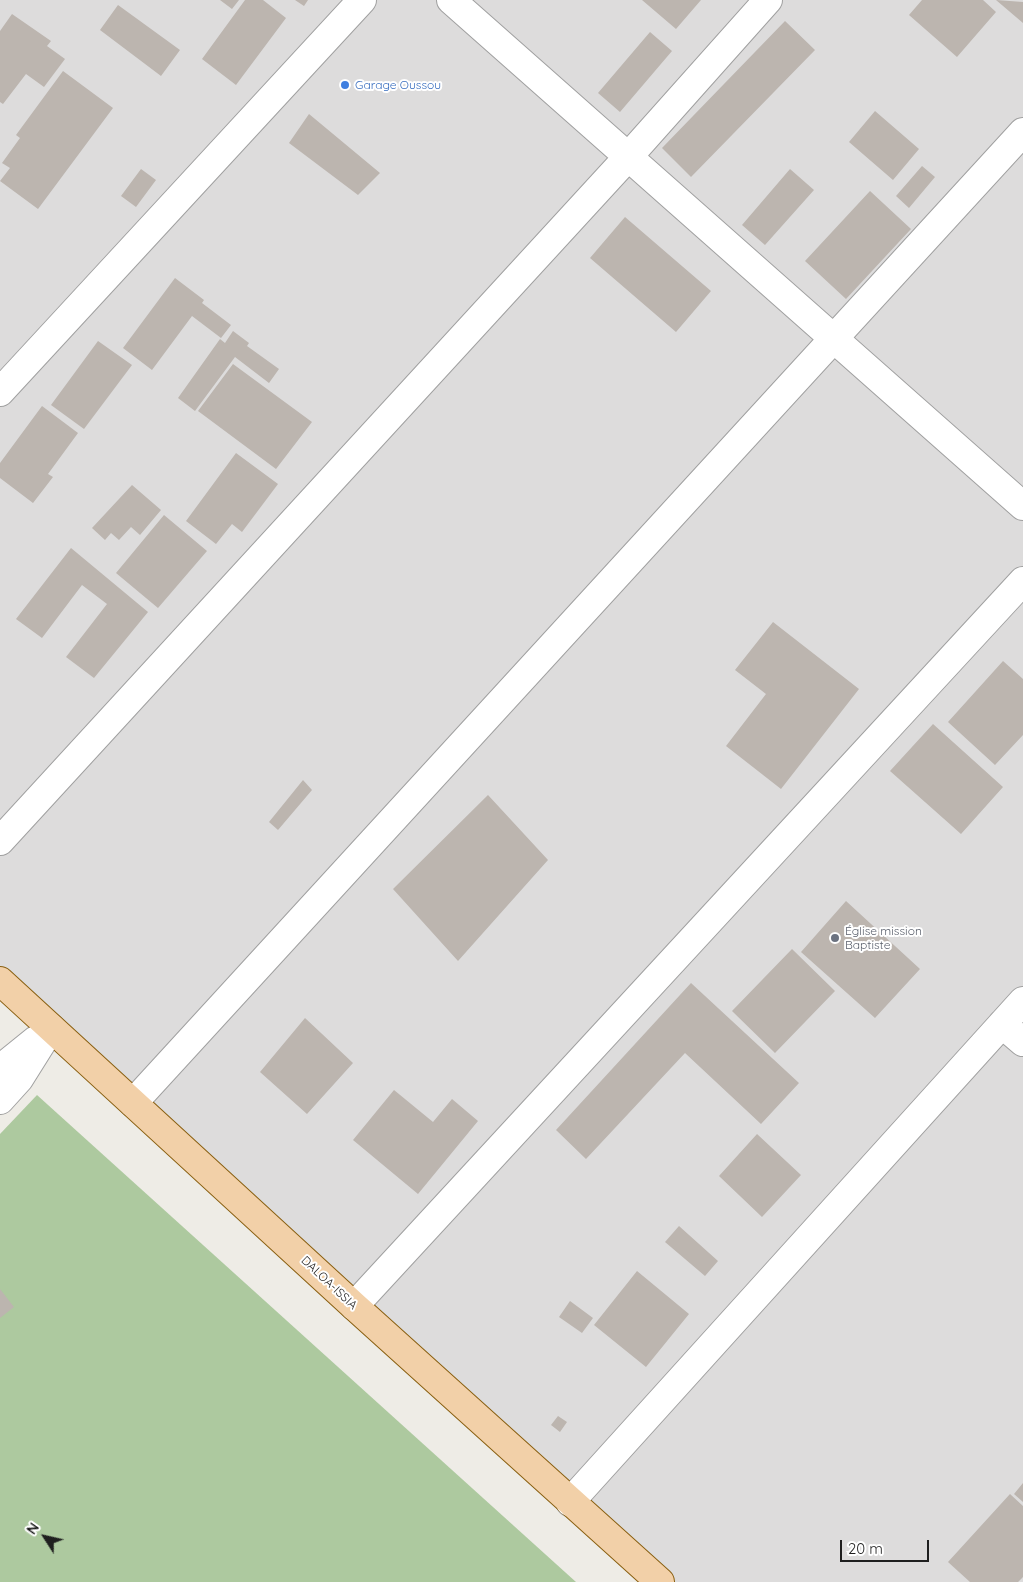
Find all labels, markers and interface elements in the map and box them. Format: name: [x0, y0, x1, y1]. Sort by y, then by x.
place label: Garage Oussou: [355, 78, 441, 92]
marker: Garage Oussou: [339, 79, 351, 91]
place label: Église mission Baptiste: [845, 924, 922, 952]
marker: Église mission Baptiste: [829, 932, 841, 944]
street label: DALOA-ISSIA: [298, 1253, 360, 1313]
north arrow: [20, 1512, 70, 1562]
text: N: [22, 1519, 43, 1538]
scale bar: [843, 1530, 932, 1562]
text: 20 m: [848, 1539, 883, 1558]

